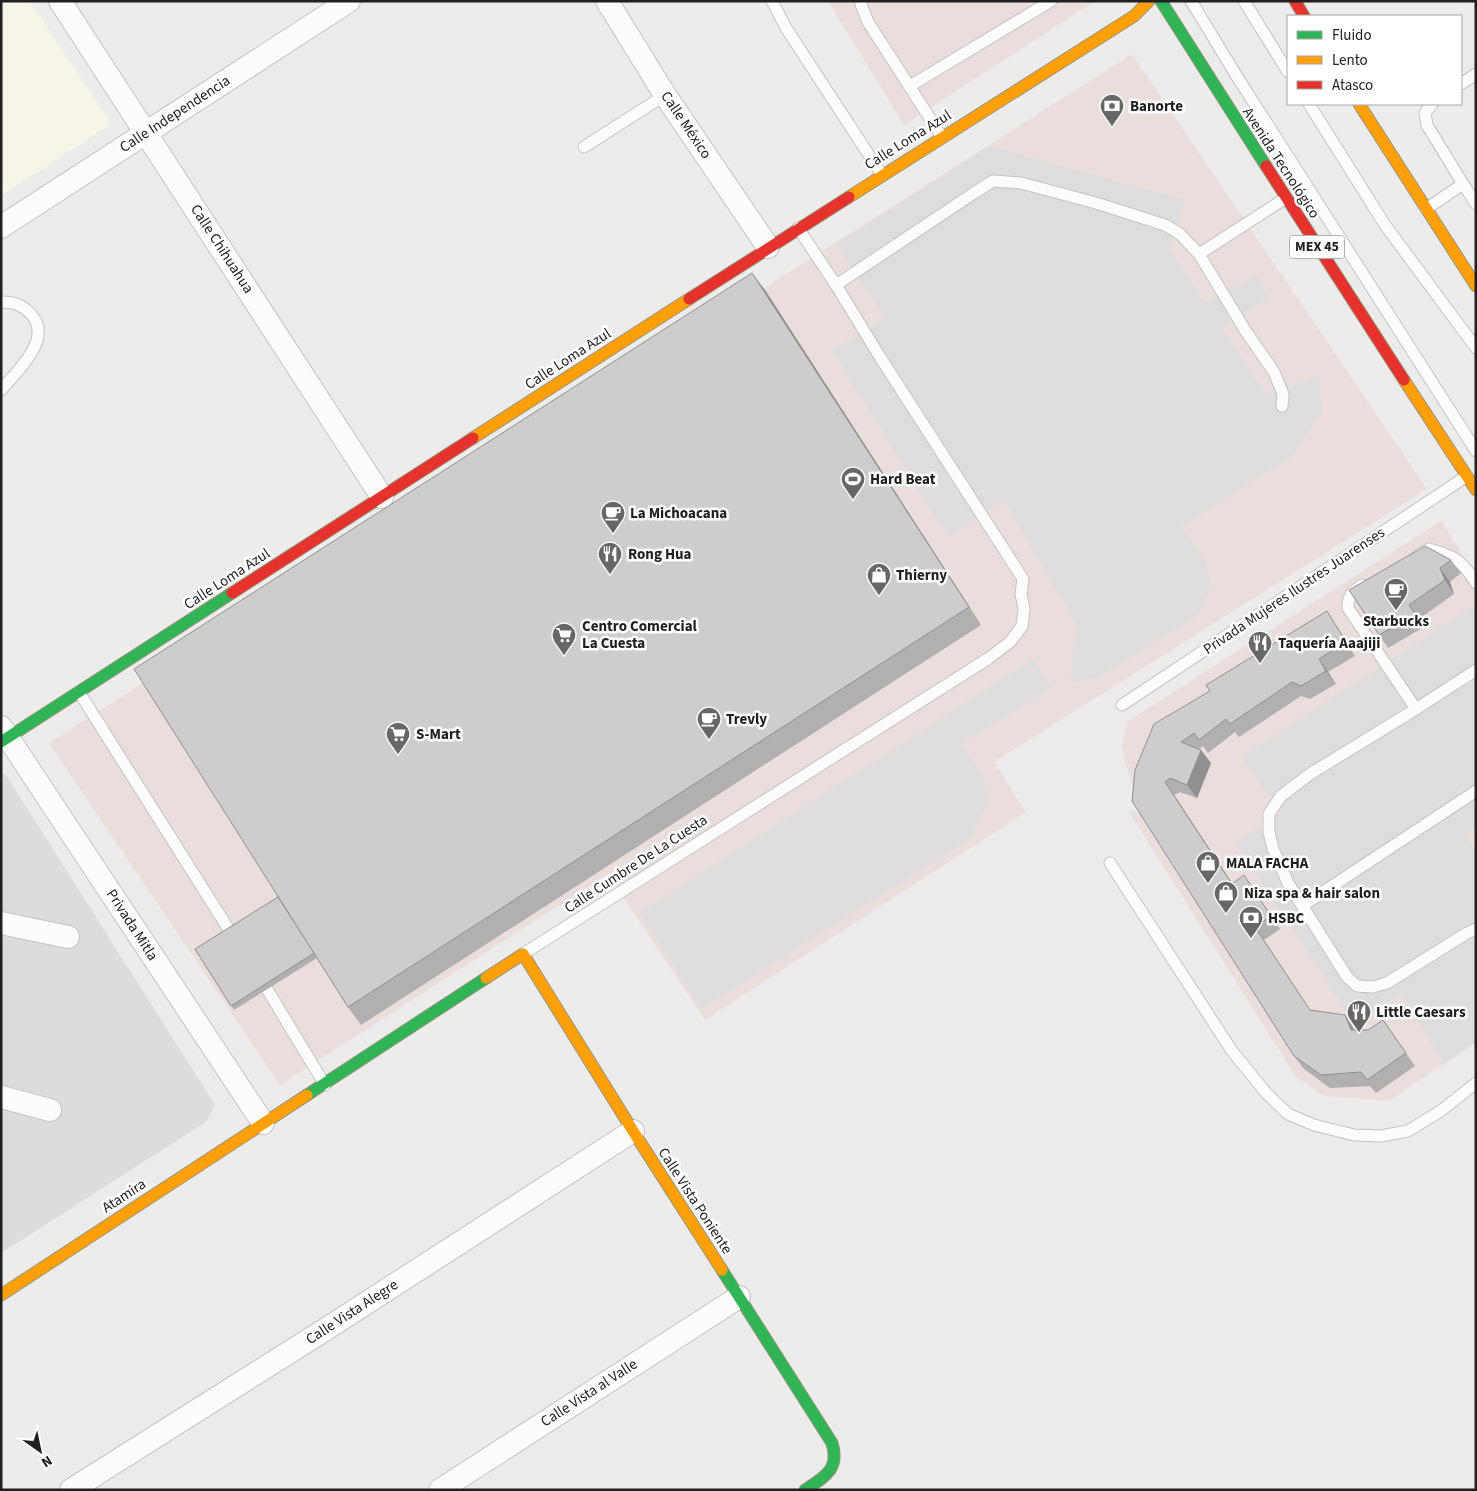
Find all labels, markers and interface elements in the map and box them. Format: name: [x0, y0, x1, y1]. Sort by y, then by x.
legend: [1287, 15, 1462, 105]
text: Fluido: [1332, 25, 1372, 46]
text: Lento: [1332, 50, 1368, 71]
street label: Calle Independencia: [116, 70, 234, 158]
text: Atasco: [1332, 75, 1373, 96]
street label: Calle México: [656, 87, 716, 163]
bank icon: Banorte: [1099, 93, 1125, 127]
place label: Banorte: [1130, 96, 1183, 117]
street label: Avenida Tecnológico: [1237, 103, 1325, 223]
street label: Calle Loma Azul: [861, 105, 956, 175]
street label: Calle Chihuahua: [185, 200, 259, 298]
road number: MEX 45: [1290, 236, 1344, 258]
street label: Calle Loma Azul: [521, 323, 615, 395]
sports icon: Hard Beat: [840, 466, 866, 500]
place label: Hard Beat: [870, 469, 936, 490]
cafe icon: La Michoacana: [600, 500, 626, 534]
place label: La Michoacana: [630, 503, 727, 524]
street label: Privada Mujeres Ilustres Juarenses: [1199, 522, 1389, 660]
restaurant icon: Rong Hua: [597, 541, 623, 575]
street label: Calle Loma Azul: [180, 543, 274, 615]
place label: Rong Hua: [628, 544, 692, 565]
shop icon: Thierny: [866, 562, 892, 596]
place label: Thierny: [896, 565, 947, 586]
cafe icon: Starbucks: [1383, 577, 1409, 611]
place label: Starbucks: [1363, 611, 1429, 632]
place label: Centro Comercial La Cuesta: [582, 616, 698, 654]
supermarket icon: Centro Comercial La Cuesta: [551, 622, 577, 656]
restaurant icon: Taquería Aaajiji: [1247, 630, 1273, 664]
place label: Taquería Aaajiji: [1278, 633, 1380, 654]
cafe icon: Trevly: [696, 706, 722, 740]
place label: Trevly: [726, 709, 767, 730]
supermarket icon: S-Mart: [385, 721, 411, 755]
place label: S-Mart: [416, 724, 461, 745]
street label: Calle Cumbre De La Cuesta: [560, 810, 712, 918]
shop icon: MALA FACHA: [1195, 850, 1221, 884]
place label: MALA FACHA: [1226, 853, 1309, 874]
shop icon: Niza spa & hair salon: [1213, 880, 1239, 914]
place label: Niza spa & hair salon: [1244, 883, 1380, 904]
street label: Privada Mitla: [101, 885, 163, 965]
bank icon: HSBC: [1238, 905, 1264, 939]
place label: HSBC: [1268, 908, 1305, 929]
restaurant icon: Little Caesars: [1346, 999, 1372, 1033]
place label: Little Caesars: [1376, 1002, 1466, 1023]
street label: Calle Vista Poniente: [653, 1144, 737, 1258]
street label: Atamira: [98, 1174, 150, 1218]
street label: Calle Vista Alegre: [302, 1274, 402, 1350]
street label: Calle Vista al Valle: [537, 1354, 641, 1432]
north arrow: [15, 1426, 65, 1476]
text: N: [37, 1450, 56, 1472]

